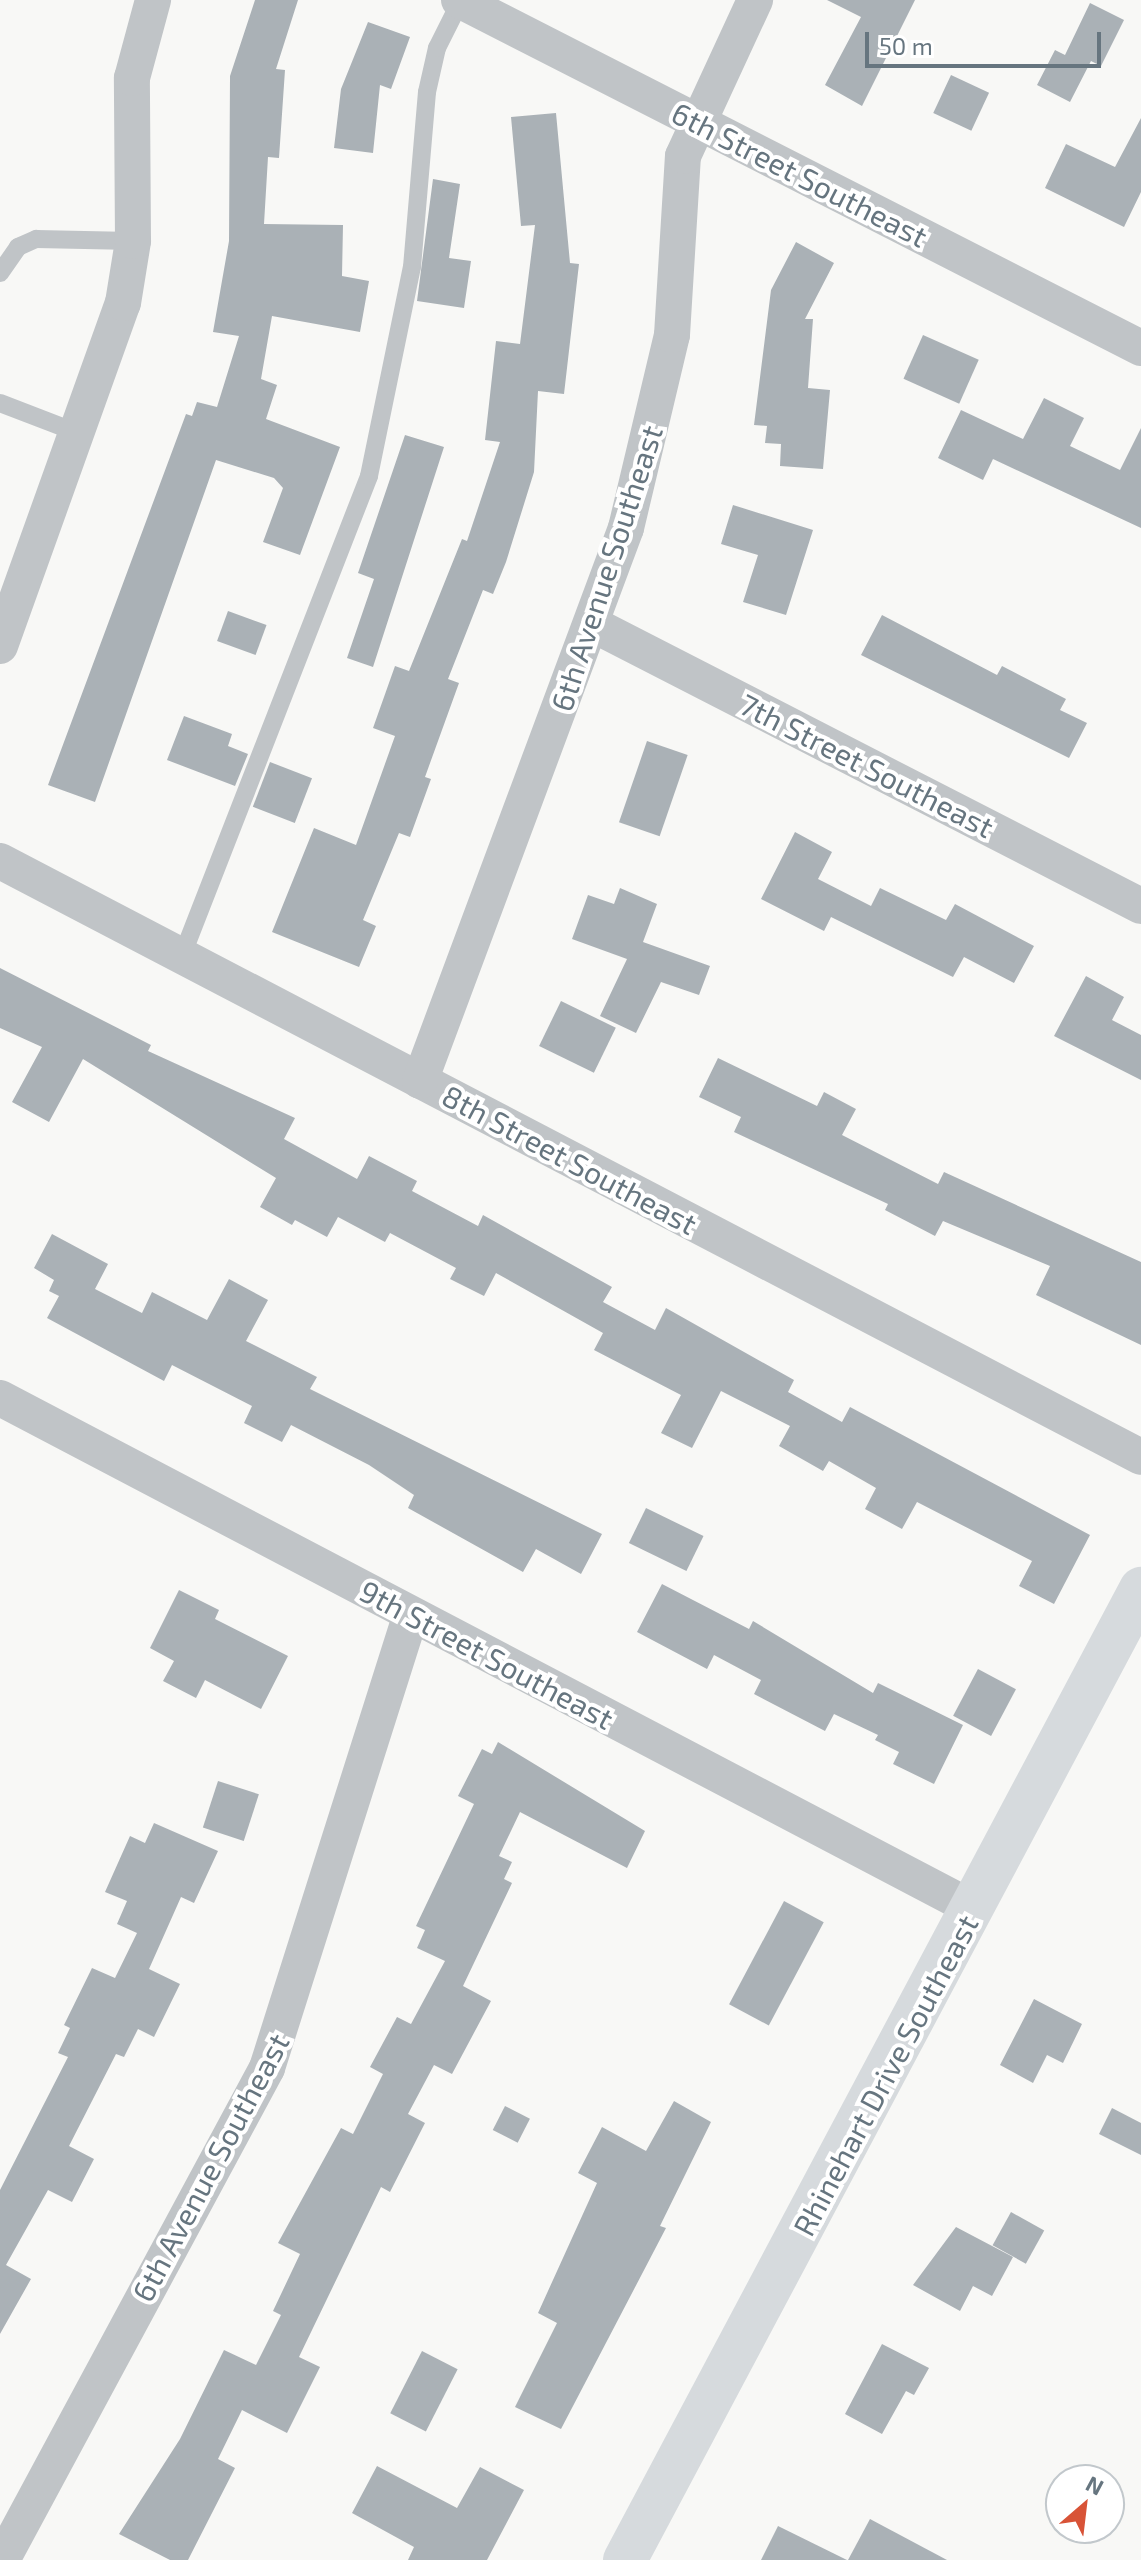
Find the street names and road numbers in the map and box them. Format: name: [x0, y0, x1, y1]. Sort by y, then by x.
street label: 6th Street Southeast: [666, 94, 934, 254]
street label: 6th Avenue Southeast: [543, 420, 669, 716]
street label: 7th Street Southeast: [734, 685, 1000, 845]
street label: 8th Street Southeast: [437, 1077, 703, 1241]
street label: 9th Street Southeast: [354, 1572, 620, 1736]
street label: Rhinehart Drive Southeast: [785, 1909, 985, 2241]
street label: 6th Avenue Southeast: [124, 2027, 296, 2307]

